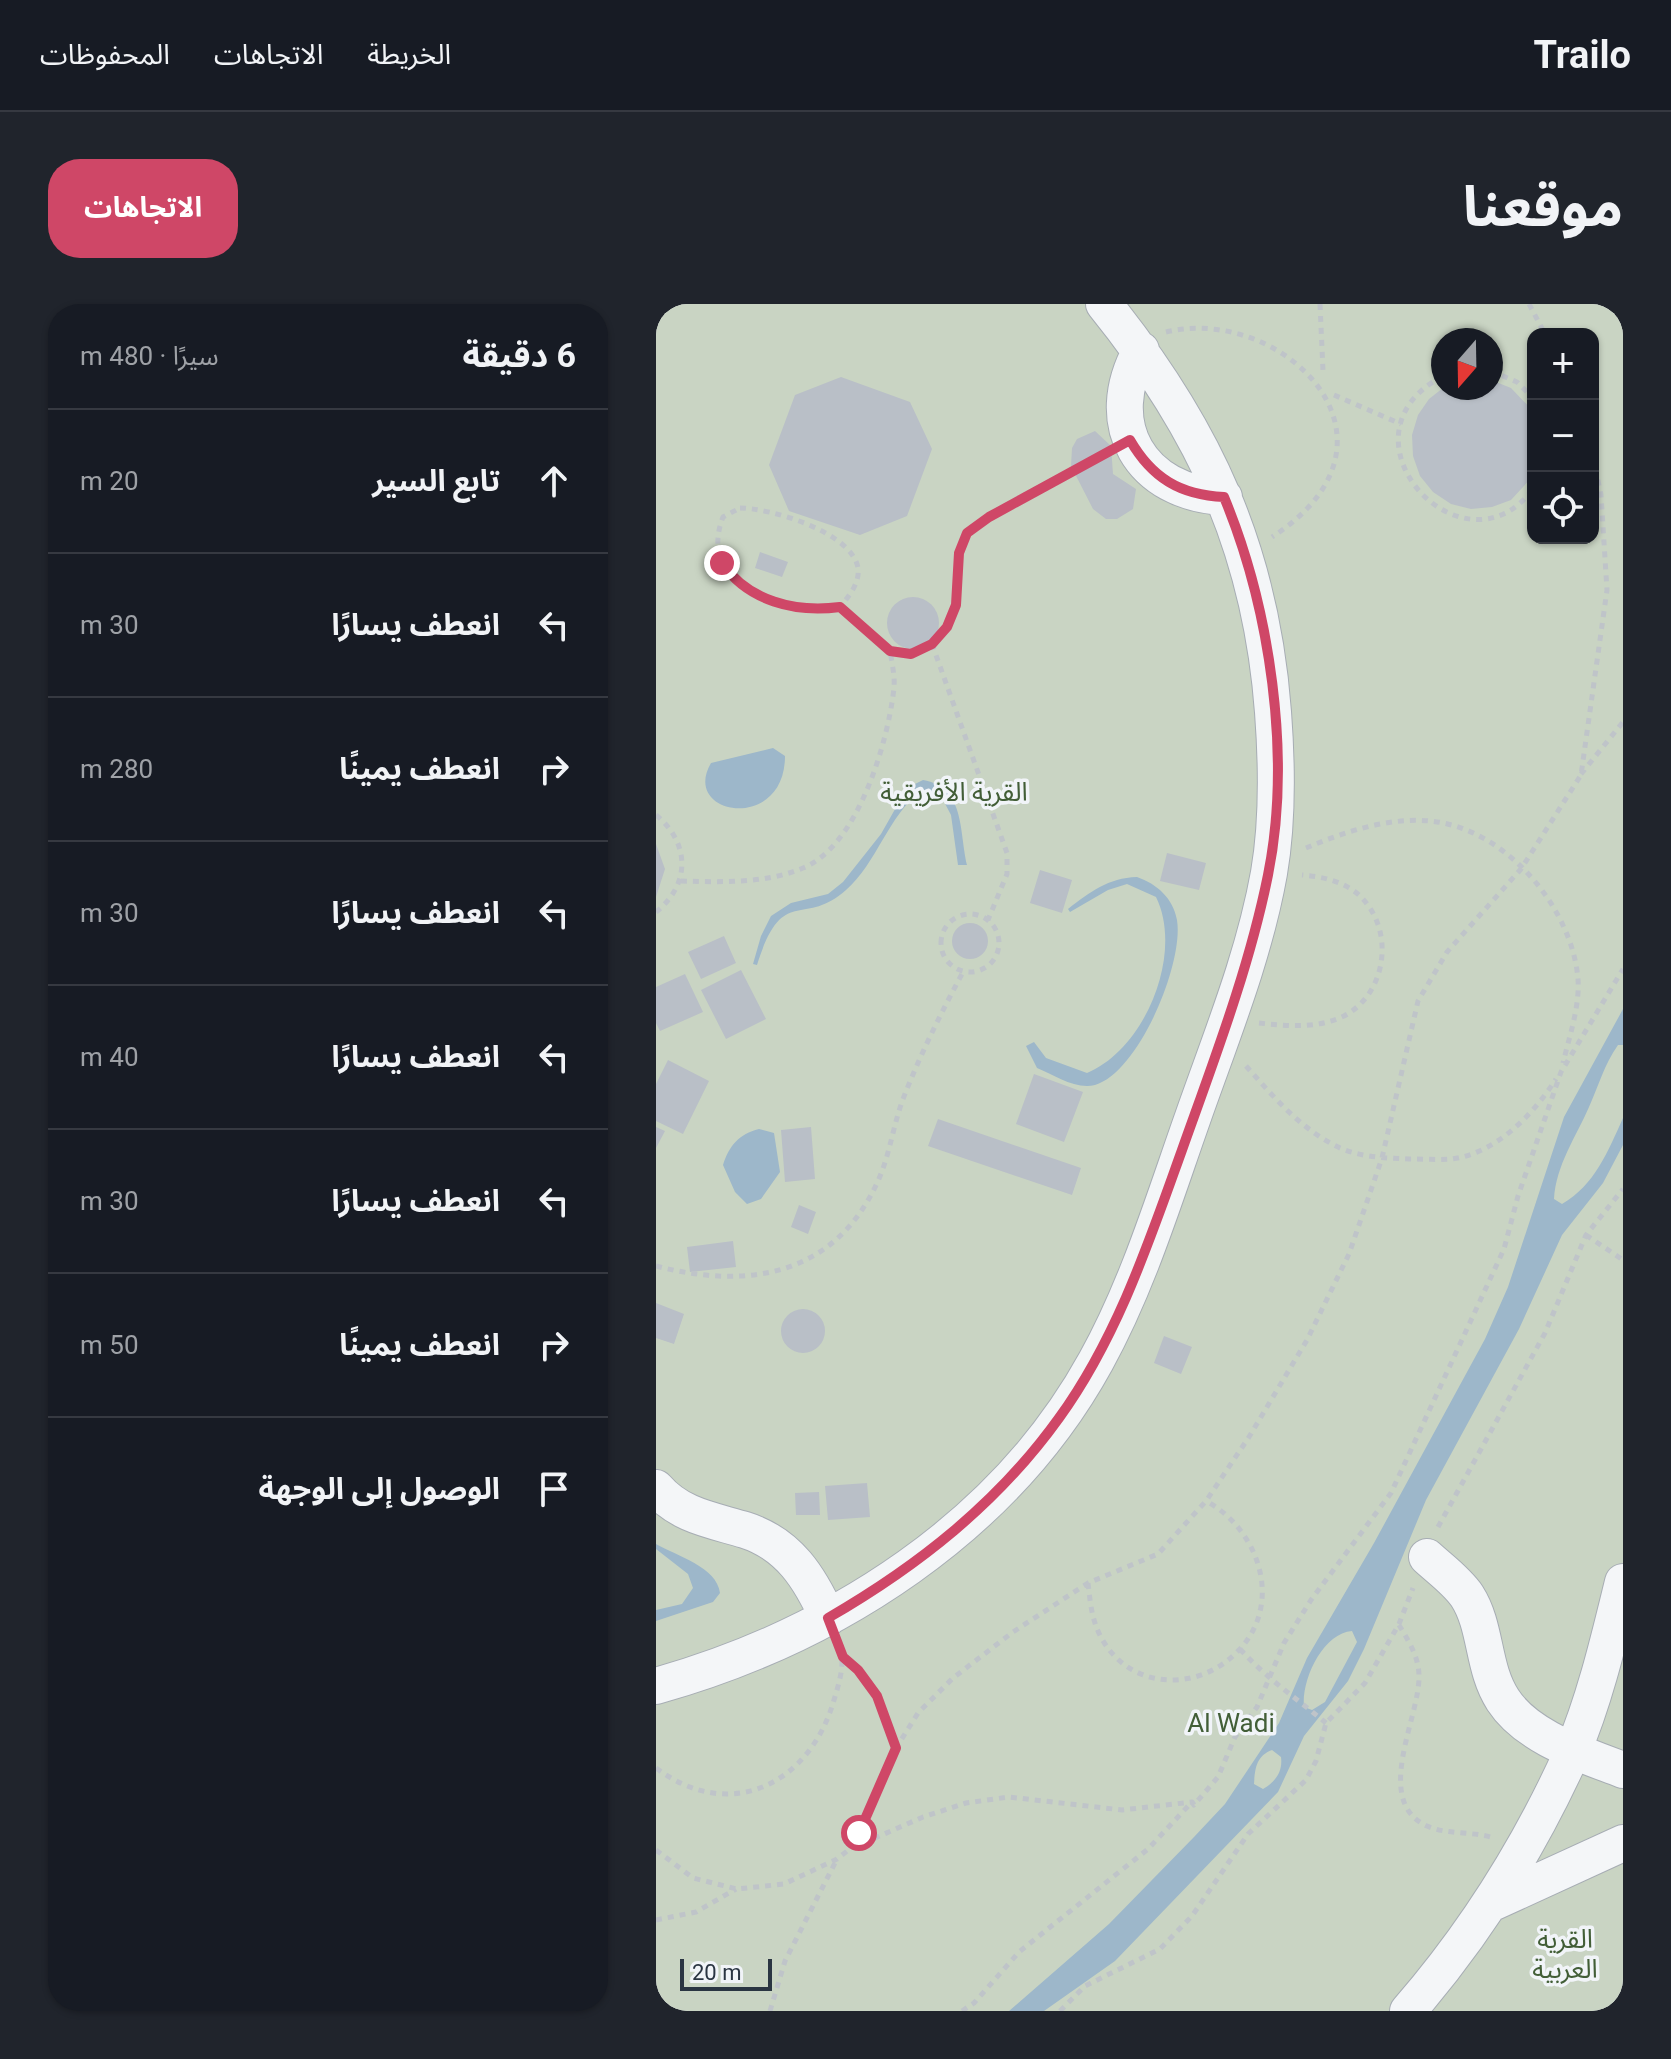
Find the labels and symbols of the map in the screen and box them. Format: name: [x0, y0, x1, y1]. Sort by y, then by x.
north arrow: [1431, 328, 1503, 400]
route end: [704, 545, 740, 581]
park label: القرية الأفريقية: [880, 777, 1028, 807]
park label: Al Wadi: [1187, 1708, 1275, 1738]
route start: [841, 1815, 877, 1851]
park label: القرية العربية: [1532, 1924, 1598, 1984]
scale bar: [680, 1955, 772, 1991]

